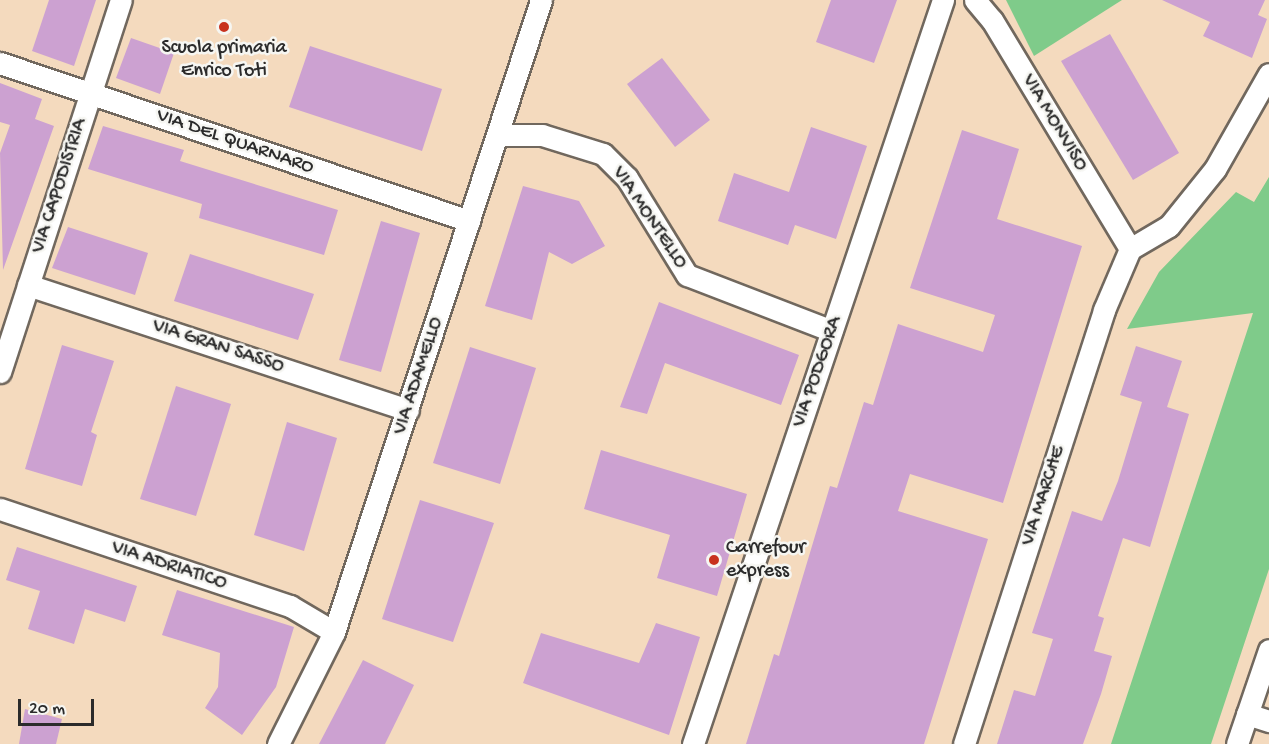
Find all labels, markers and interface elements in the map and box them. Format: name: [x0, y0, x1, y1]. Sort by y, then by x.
marker: Scuola primaria Enrico Toti: [217, 20, 231, 34]
place label: Scuola primaria Enrico Toti: [161, 36, 287, 83]
street label: VIA MONVISO: [1016, 70, 1092, 176]
street label: VIA DEL QUARNARO: [153, 104, 317, 180]
street label: VIA CAPODISTRIA: [27, 116, 93, 256]
street label: VIA MONTELLO: [606, 162, 692, 274]
street label: VIA PODGORA: [788, 313, 848, 431]
street label: VIA GRAN SASSO: [149, 314, 287, 380]
street label: VIA ADAMELLO: [389, 314, 449, 438]
street label: VIA MARCHE: [1017, 443, 1071, 549]
street label: VIA ADRIATICO: [108, 536, 230, 596]
place label: Carrefour express: [726, 536, 805, 583]
marker: Carrefour express: [707, 553, 721, 567]
scale bar: [21, 687, 98, 725]
text: 20 m: [29, 699, 65, 720]

